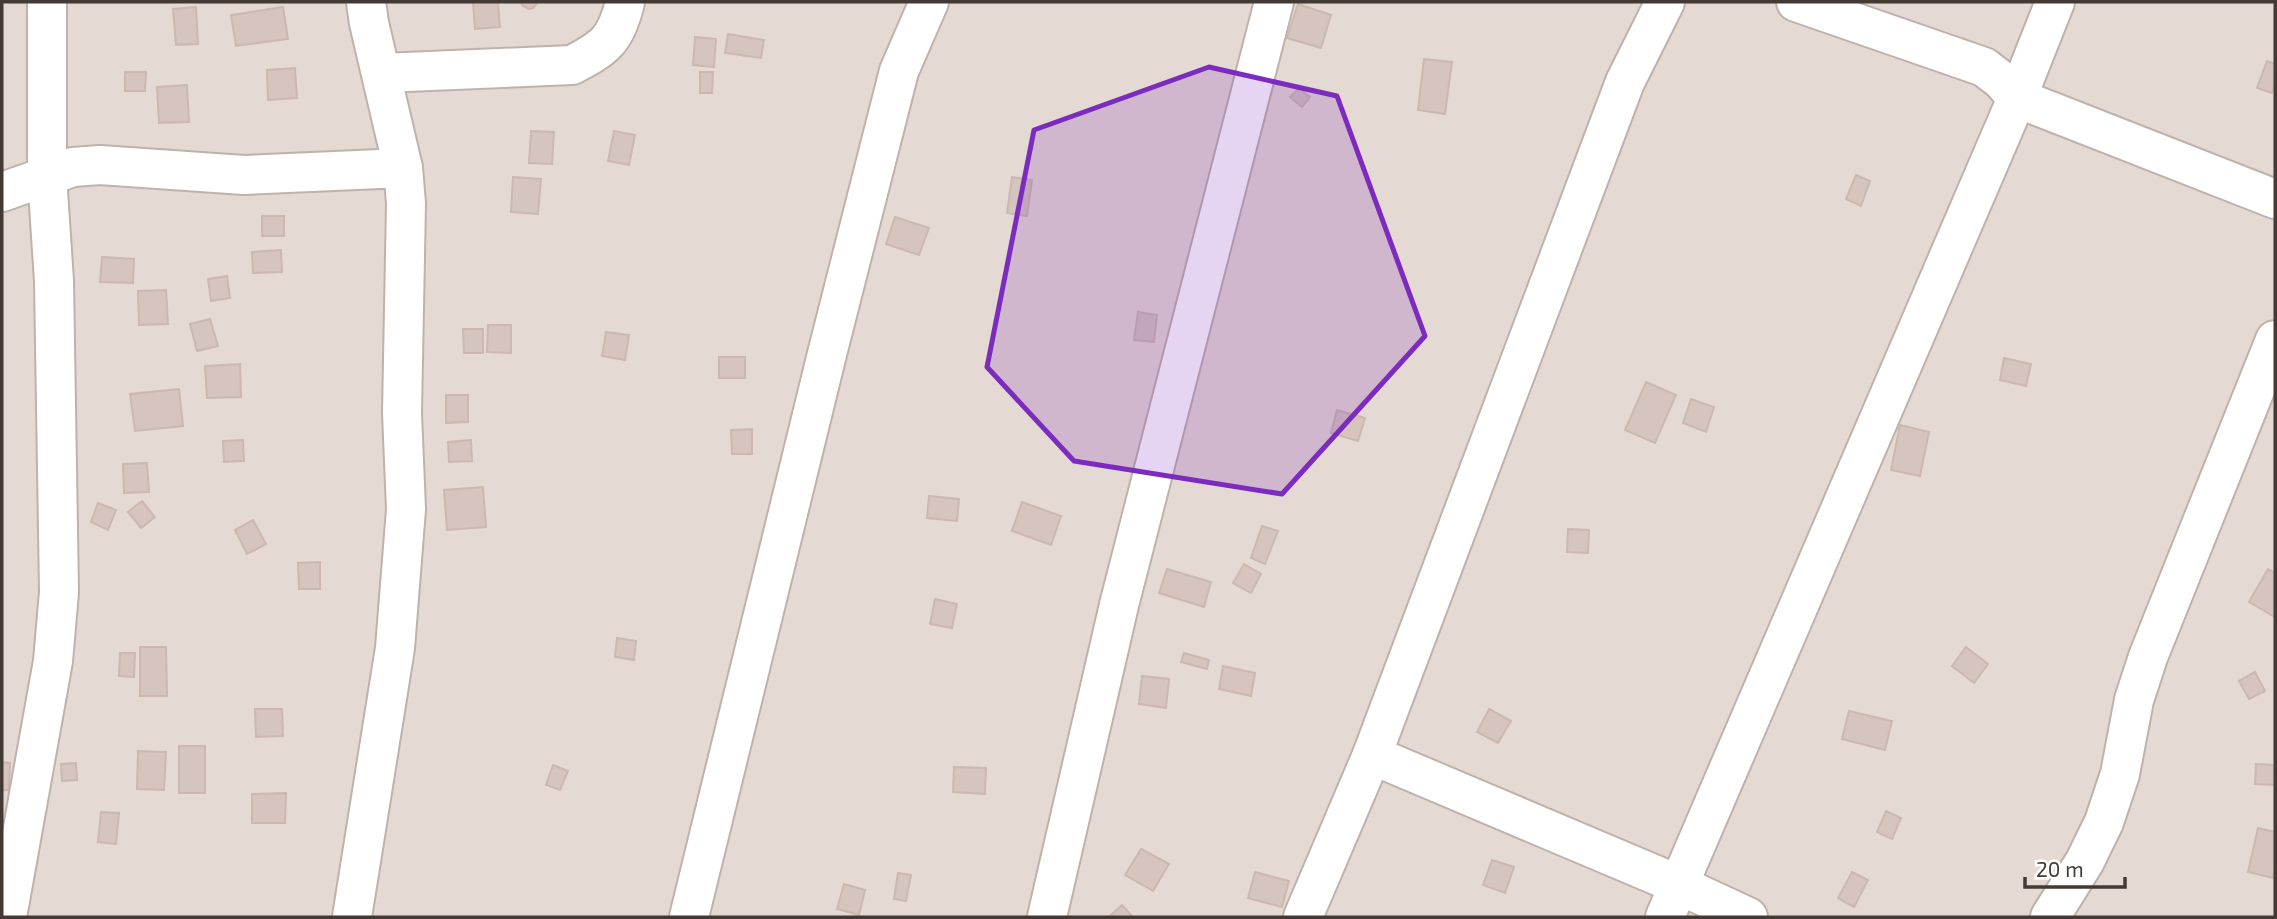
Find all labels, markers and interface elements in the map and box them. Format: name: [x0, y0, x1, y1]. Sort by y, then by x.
scale bar: [2025, 846, 2125, 890]
text: 20 m: [2036, 856, 2084, 881]

